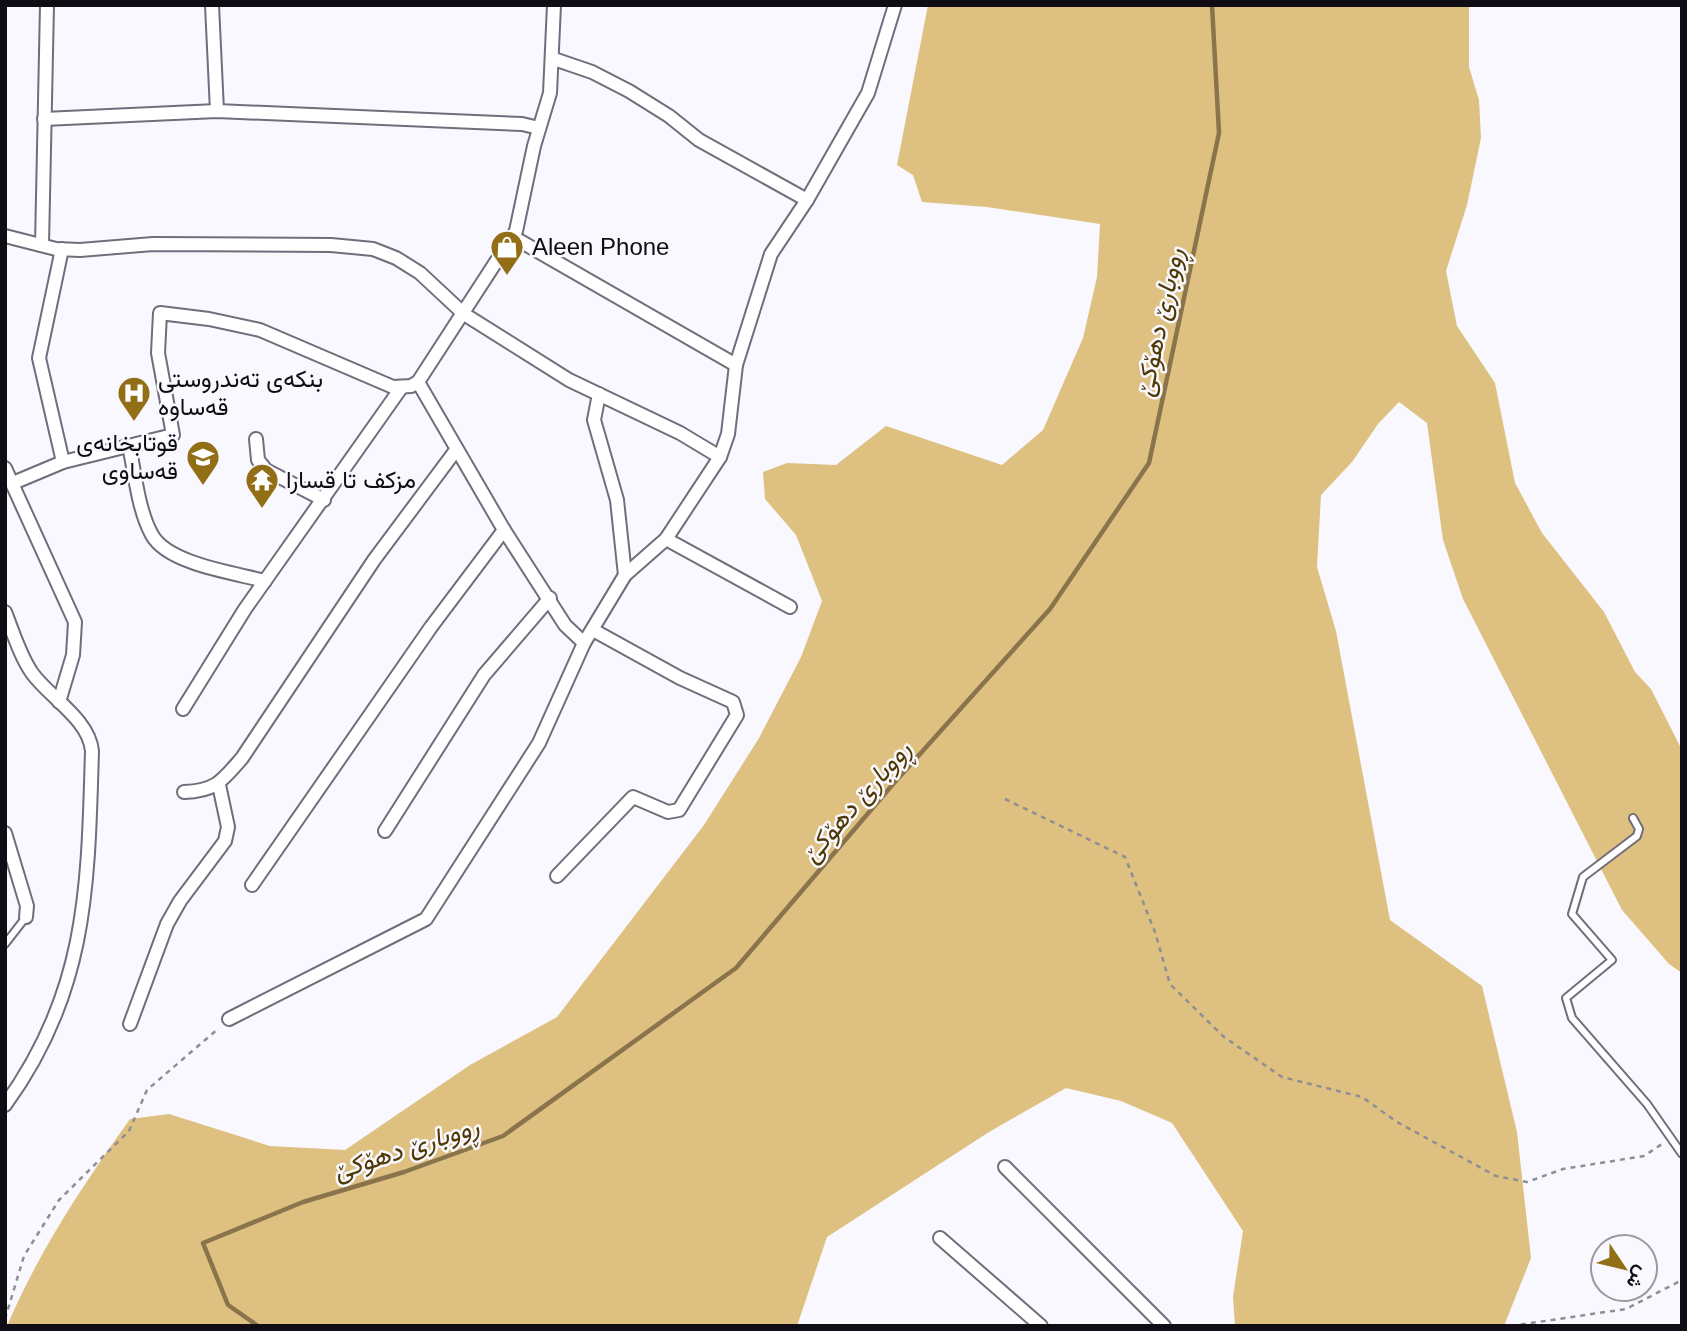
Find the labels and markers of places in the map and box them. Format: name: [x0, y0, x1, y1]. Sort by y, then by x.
shop icon: Aleen Phone: [488, 228, 526, 277]
place label: Aleen Phone: [532, 233, 669, 260]
place label: بنکەی تەندروستی قەساوە: [158, 365, 323, 422]
hospital icon: بنکەی تەندروستی قەساوە: [115, 374, 153, 423]
place label: قوتابخانەی قەساوی: [76, 429, 178, 486]
school or university icon: قوتابخانەی قەساوی: [184, 438, 222, 487]
temple icon: مزكف تا قسارا: [243, 461, 281, 510]
place label: مزكف تا قسارا: [286, 466, 416, 495]

